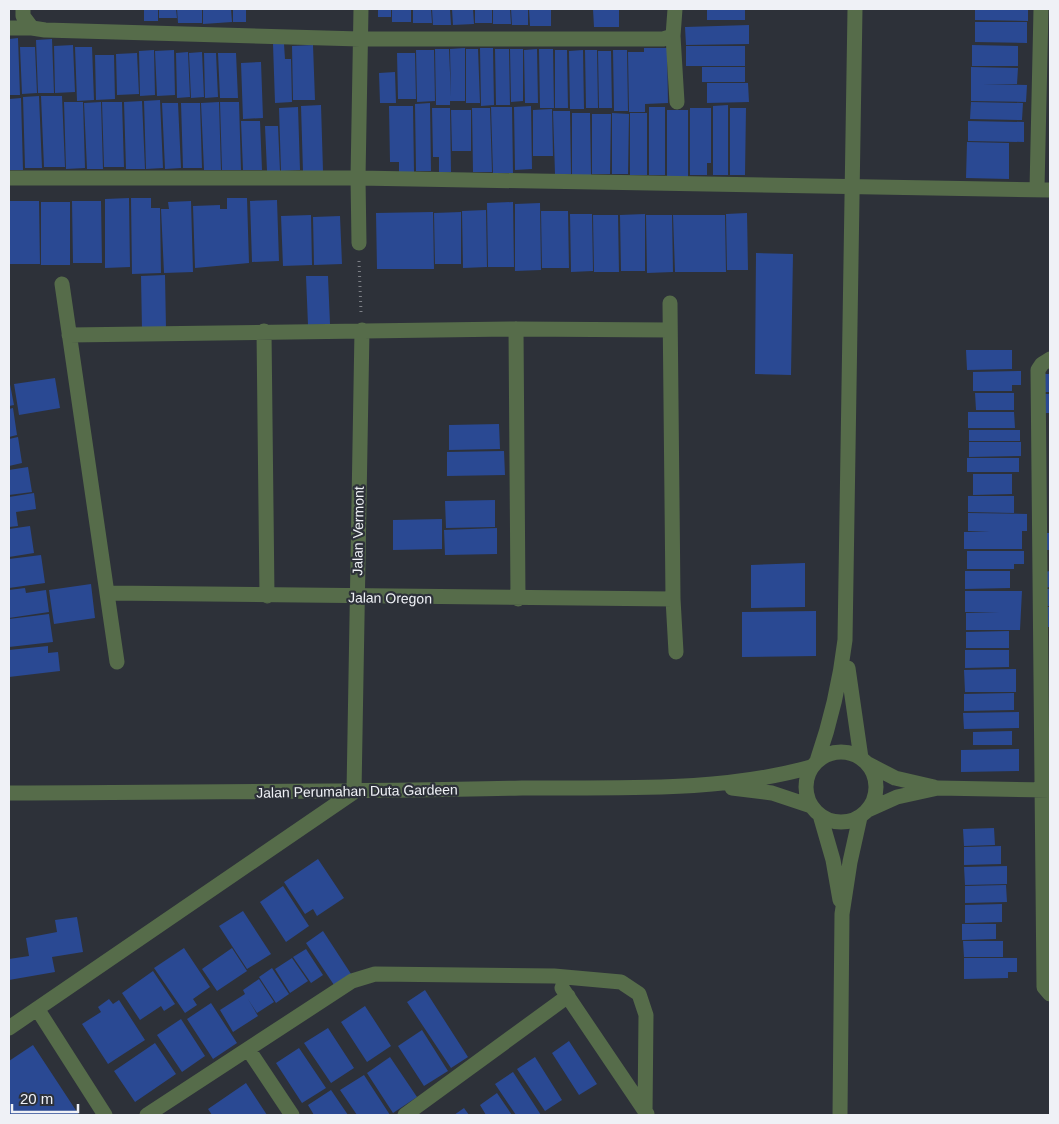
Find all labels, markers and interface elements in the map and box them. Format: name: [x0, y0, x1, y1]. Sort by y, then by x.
street label: Jalan Vermont: [349, 486, 367, 576]
street label: Jalan Oregon: [348, 589, 432, 607]
street label: Jalan Perumahan Duta Gardeen: [256, 781, 458, 801]
scale bar: [12, 1082, 79, 1114]
text: 20 m: [20, 1090, 53, 1107]

